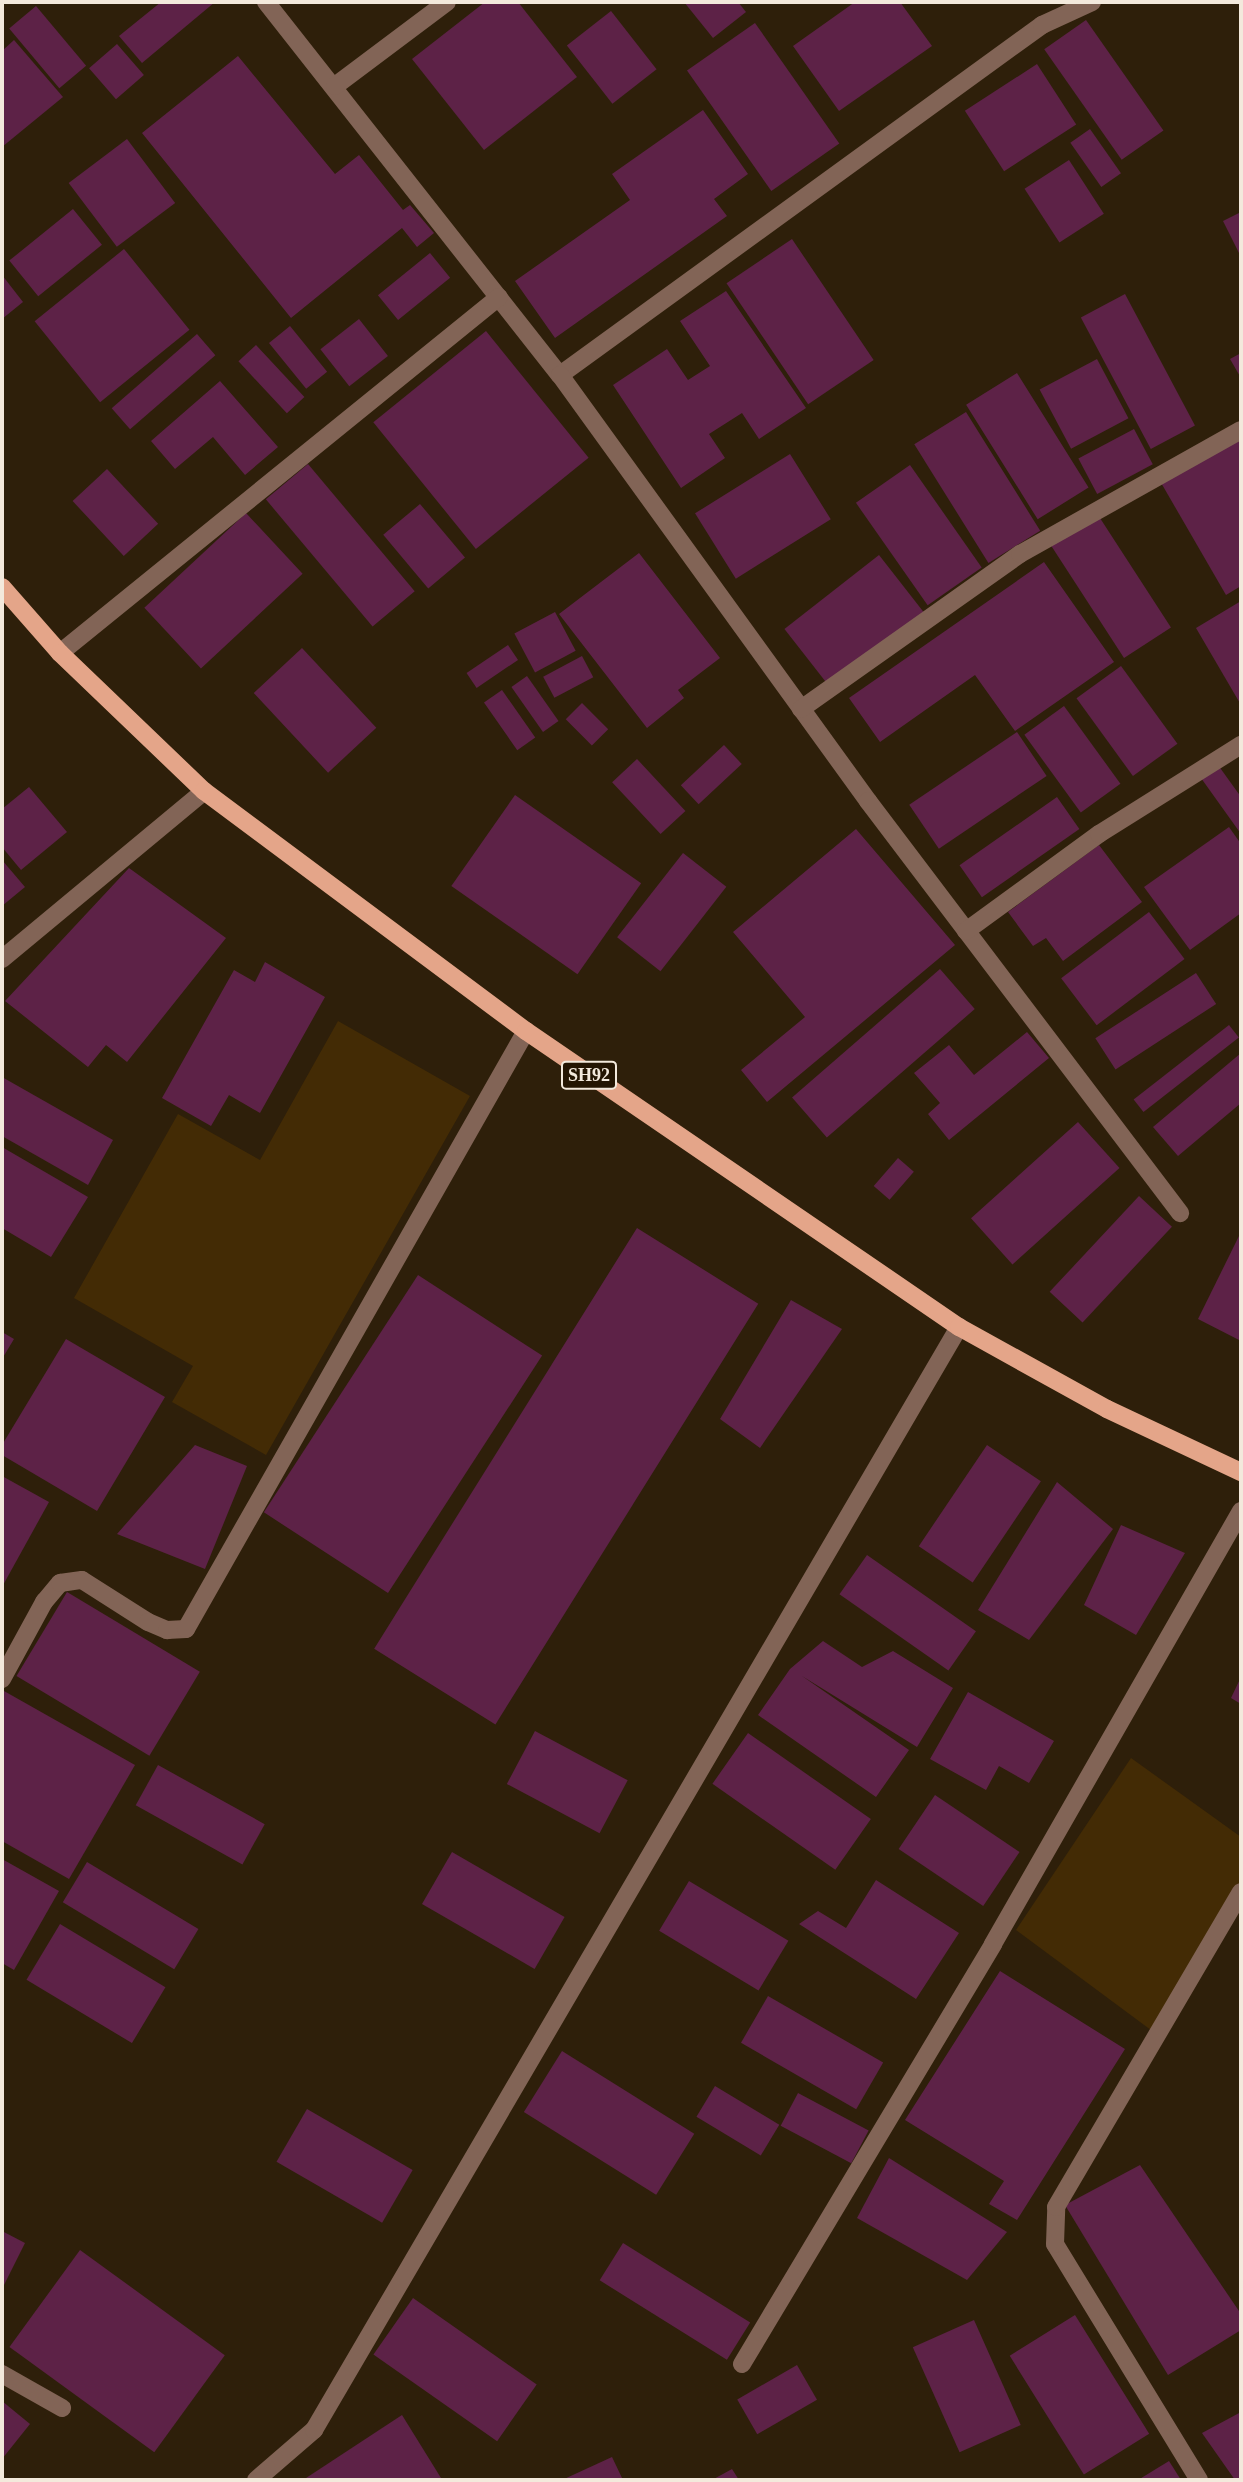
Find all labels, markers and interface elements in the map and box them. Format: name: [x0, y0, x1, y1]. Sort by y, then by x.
road number: SH92: [559, 1060, 619, 1090]

